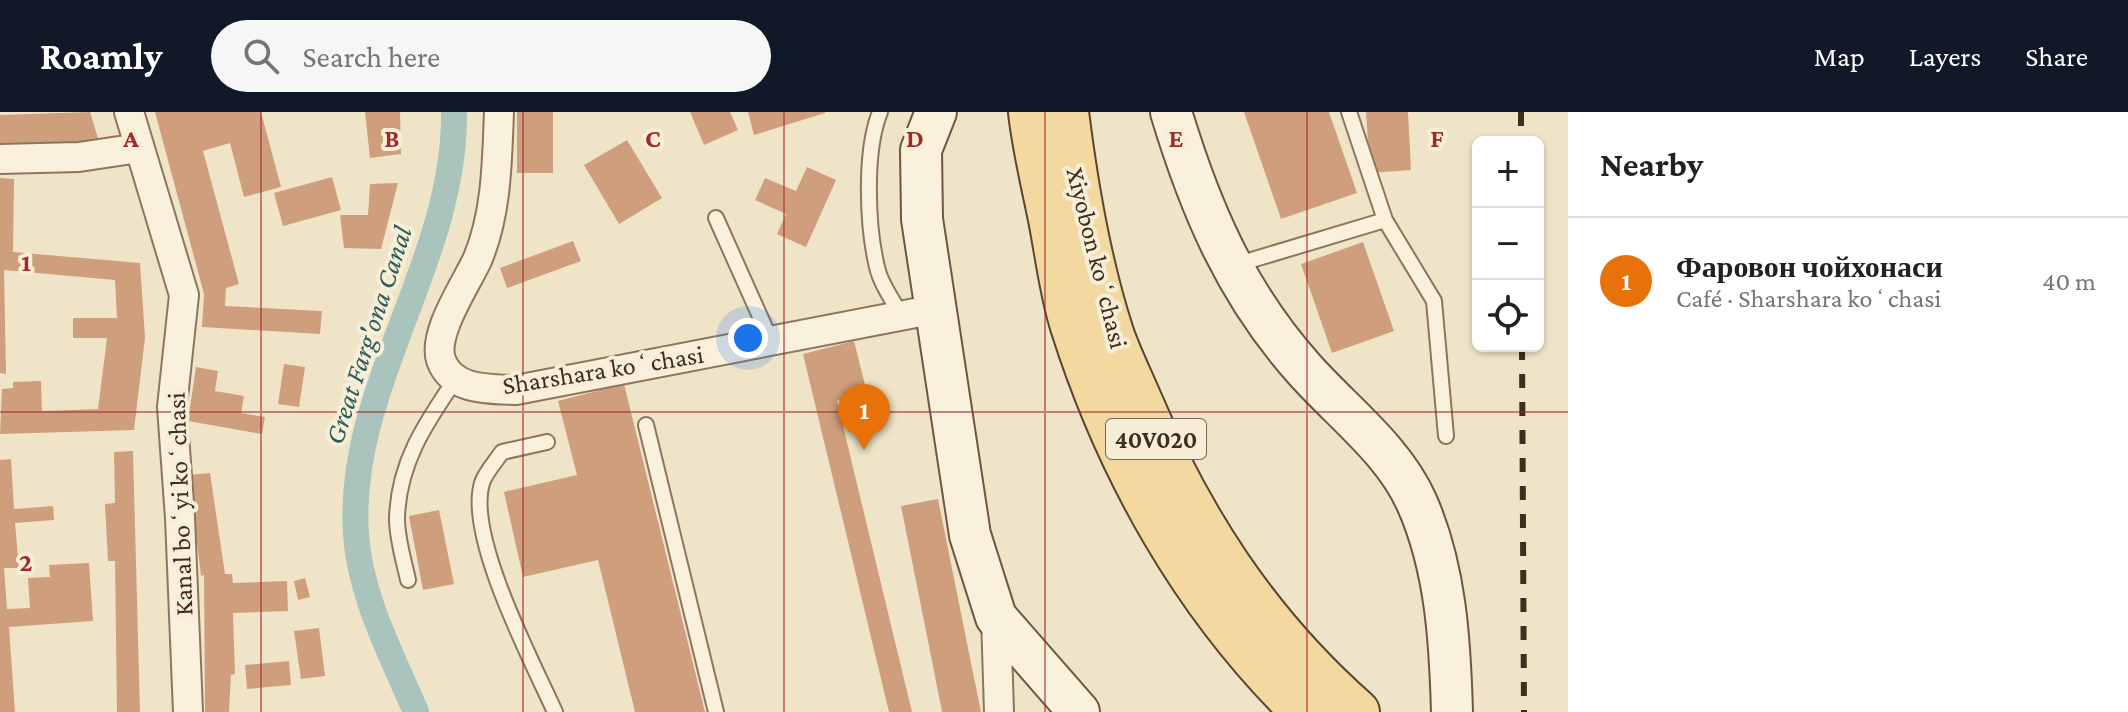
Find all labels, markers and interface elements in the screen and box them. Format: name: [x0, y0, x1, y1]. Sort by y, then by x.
search box: [211, 20, 771, 92]
icon: search: [239, 34, 283, 78]
text: Roamly: [40, 35, 163, 77]
text: Search here: [303, 40, 440, 73]
text: Map: [1814, 41, 1865, 72]
text: Layers: [1909, 41, 1981, 72]
text: Share: [2025, 41, 2088, 72]
text: A: [122, 124, 139, 153]
text: B: [384, 124, 400, 153]
text: C: [645, 124, 661, 153]
text: D: [906, 124, 924, 153]
text: E: [1169, 124, 1184, 153]
text: F: [1430, 124, 1444, 153]
map controls: [1472, 136, 1544, 352]
button: +: [1472, 136, 1544, 208]
text: Nearby: [1600, 146, 1703, 183]
street label: Xiyobon koʻchasi: [1061, 165, 1134, 352]
button: −: [1472, 208, 1544, 280]
water label: Great Farg'ona Canal: [318, 221, 418, 448]
text: 1: [21, 248, 31, 277]
text: Фаровон чойхонаси: [1676, 250, 1943, 283]
text: 1: [1621, 267, 1631, 296]
text: 40 m: [2042, 267, 2096, 296]
button: locate: [1472, 280, 1544, 352]
text: Café · Sharshara koʻchasi: [1676, 284, 1941, 313]
your location: [728, 318, 768, 358]
street label: Sharshara koʻchasi: [500, 340, 706, 400]
pin: 1: [838, 384, 890, 450]
street label: Kanal boʻyi koʻchasi: [162, 392, 198, 616]
road number: 40V020: [1106, 419, 1206, 459]
text: 2: [19, 548, 33, 577]

